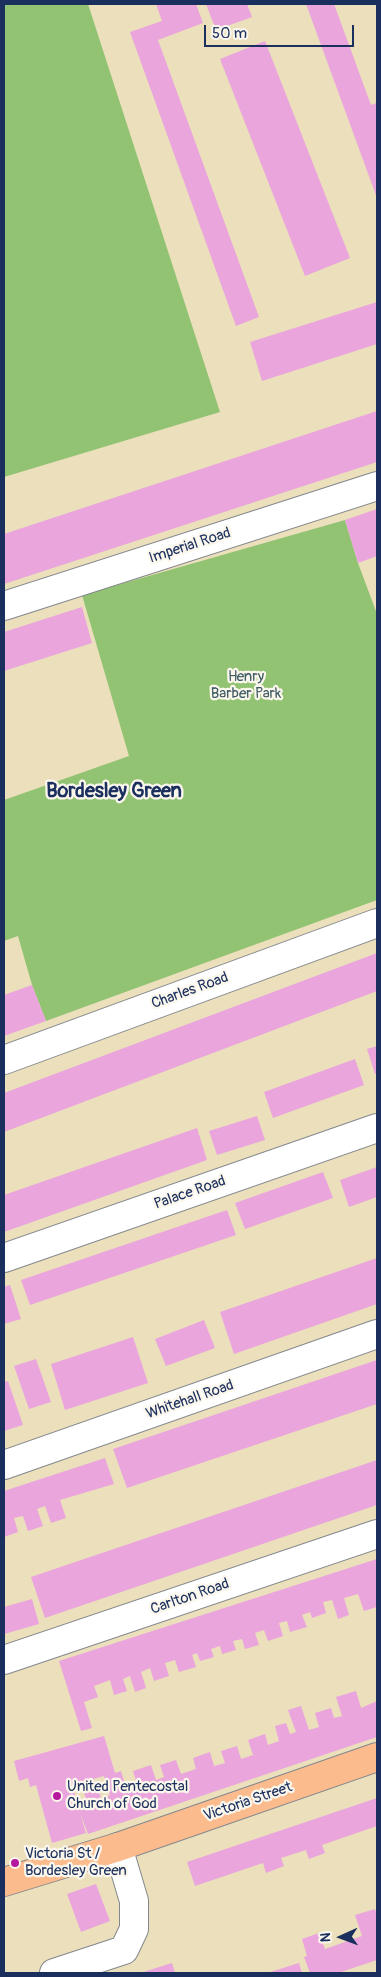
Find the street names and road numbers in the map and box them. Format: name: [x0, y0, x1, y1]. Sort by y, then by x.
street label: Imperial Road: [147, 524, 233, 568]
street label: Charles Road: [149, 969, 231, 1013]
street label: Palace Road: [152, 1172, 228, 1214]
street label: Whitehall Road: [144, 1377, 236, 1423]
street label: Carlton Road: [148, 1575, 232, 1619]
street label: Victoria Street: [201, 1778, 295, 1826]

